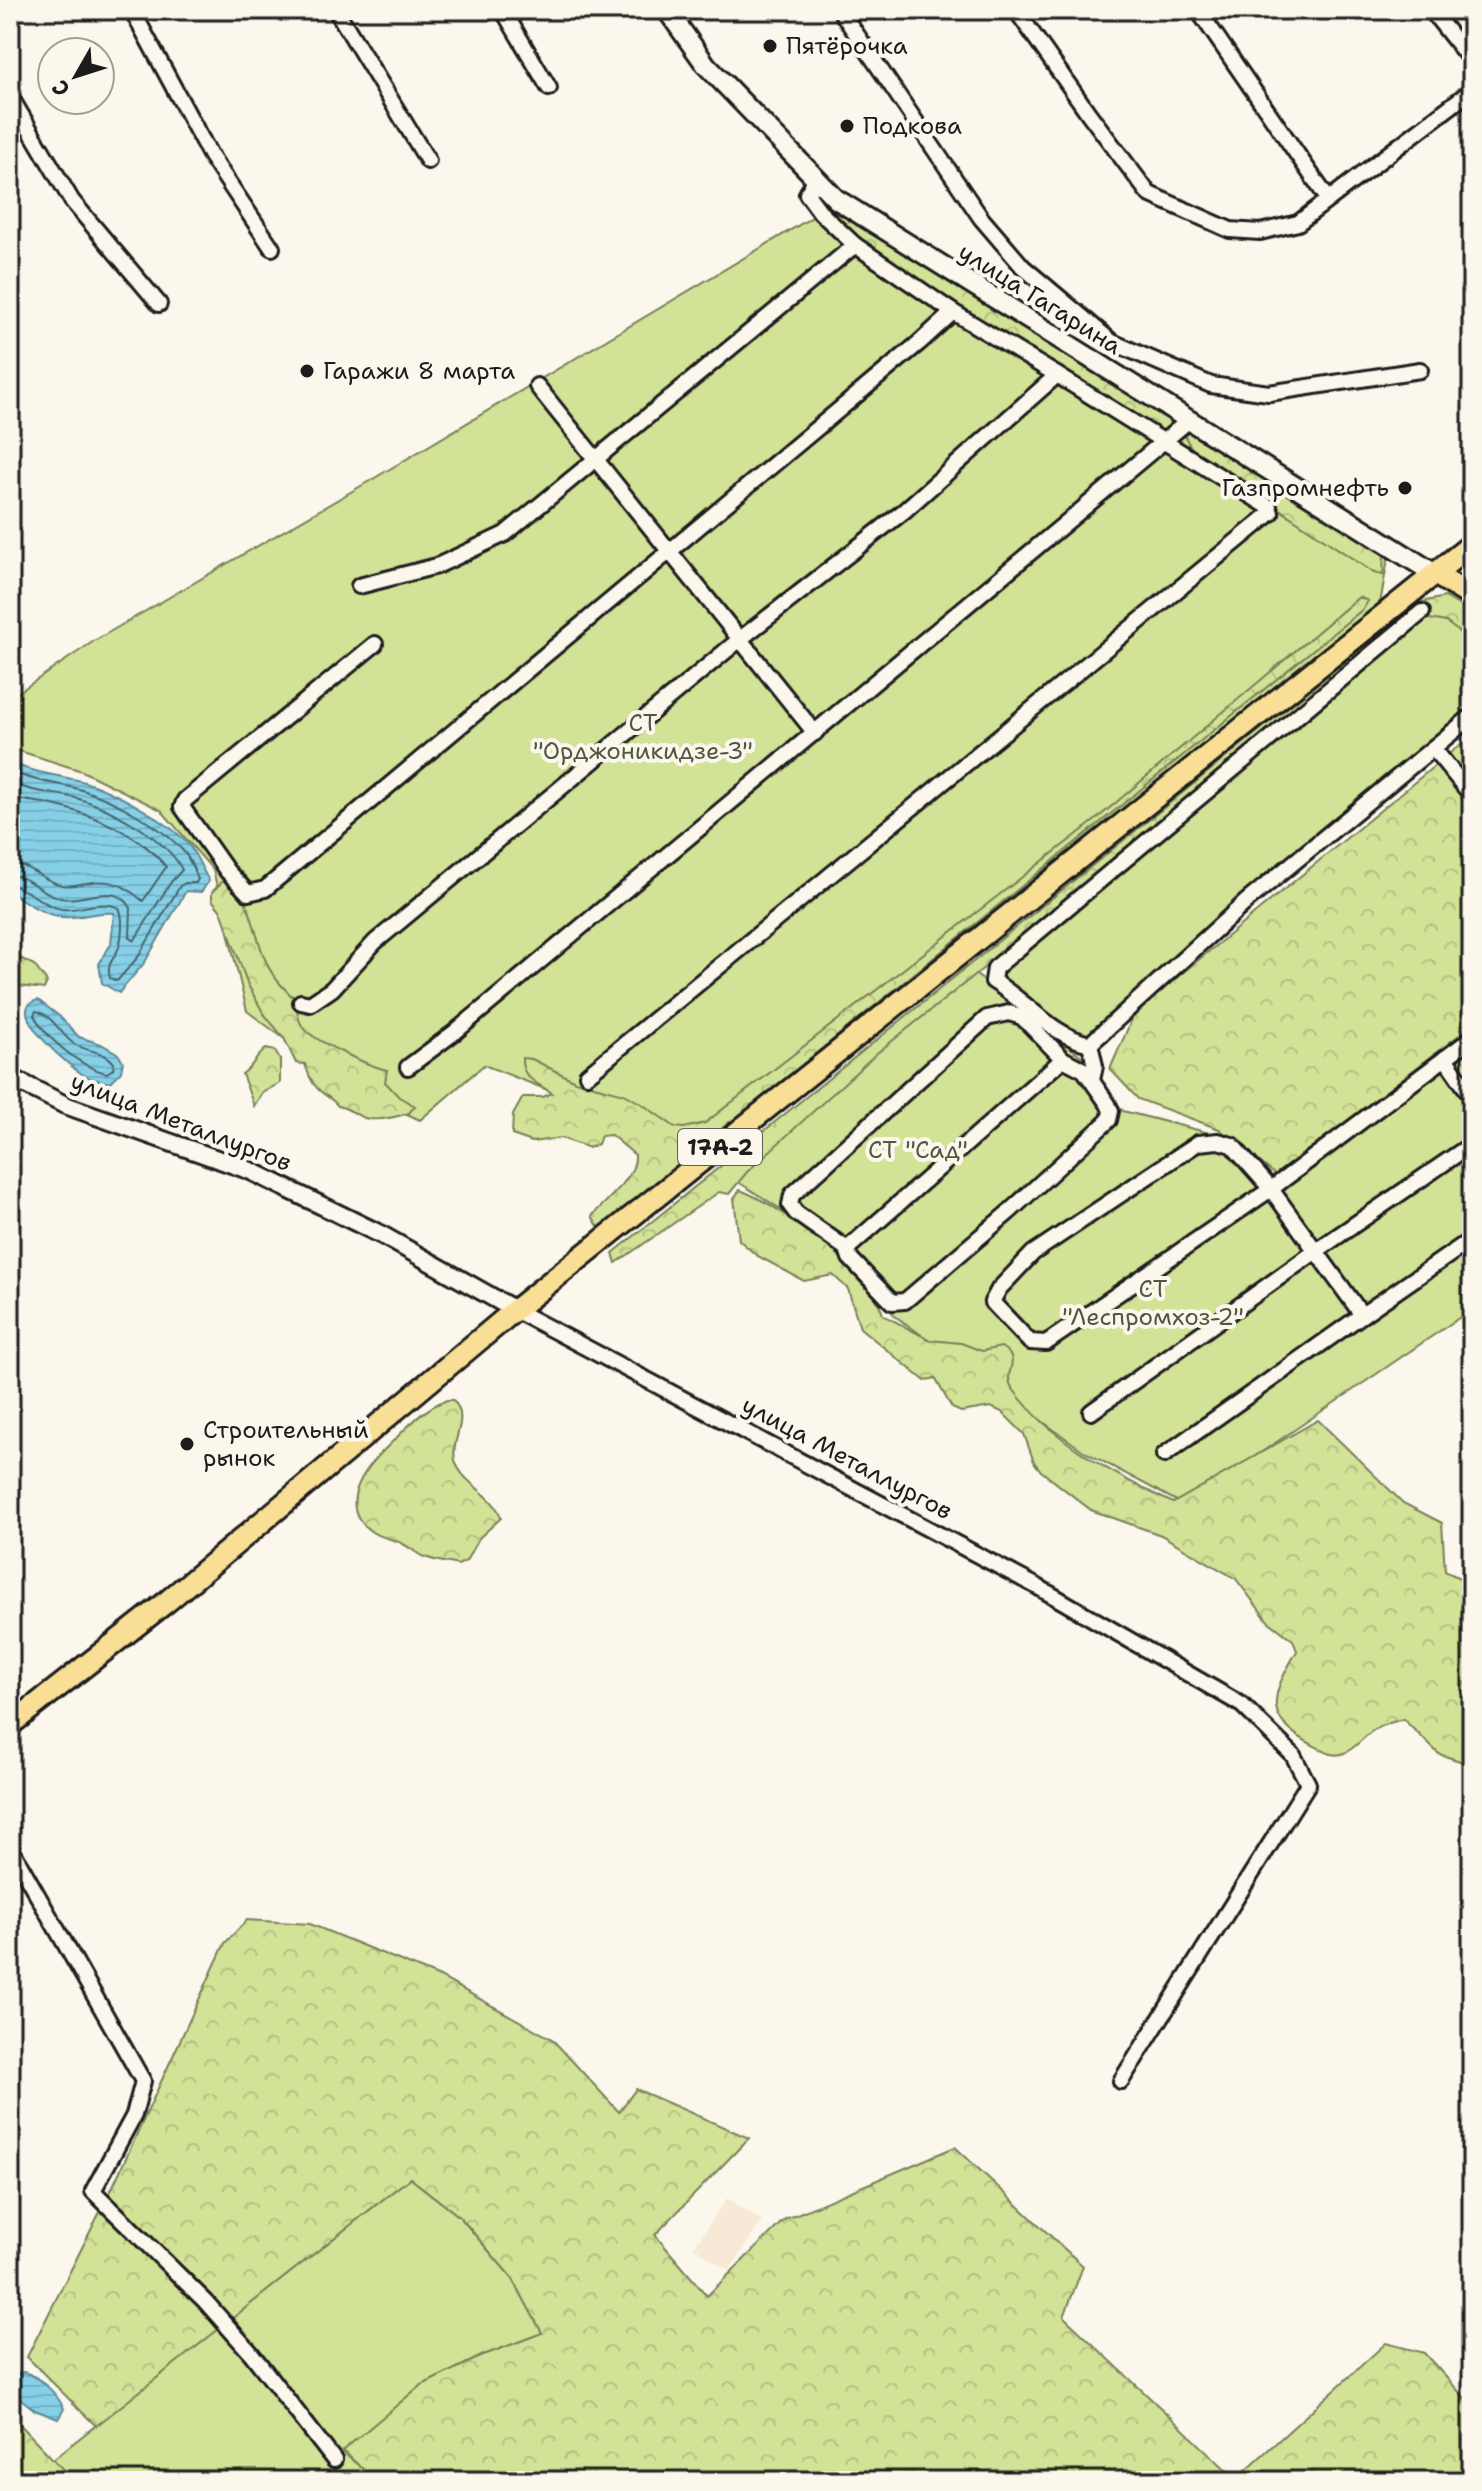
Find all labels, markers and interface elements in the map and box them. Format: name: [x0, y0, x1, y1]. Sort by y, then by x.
place label: Пятёрочка: [786, 30, 908, 62]
north arrow: [36, 36, 116, 116]
marker: Пятёрочка: [761, 37, 779, 55]
text: С: [45, 74, 76, 103]
place label: Подкова: [863, 110, 962, 142]
marker: Подкова: [838, 117, 856, 135]
street label: улица Гагарина: [952, 236, 1128, 362]
place label: Гаражи 8 марта: [323, 355, 515, 387]
marker: Гаражи 8 марта: [298, 362, 316, 380]
place label: Газпромнефть: [1222, 472, 1389, 504]
marker: Газпромнефть: [1396, 479, 1414, 497]
park label: СТ "Орджоникидзе-3": [533, 707, 753, 767]
street label: улица Металлургов: [66, 1065, 296, 1179]
road number: 17А-2: [678, 1129, 762, 1165]
park label: СТ "Сад": [868, 1134, 968, 1166]
park label: СТ "Леспромхоз-2": [1062, 1273, 1244, 1333]
street label: улица Металлургов: [736, 1389, 958, 1527]
place label: Строительный рынок: [203, 1414, 369, 1474]
marker: Строительный рынок: [178, 1435, 196, 1453]

